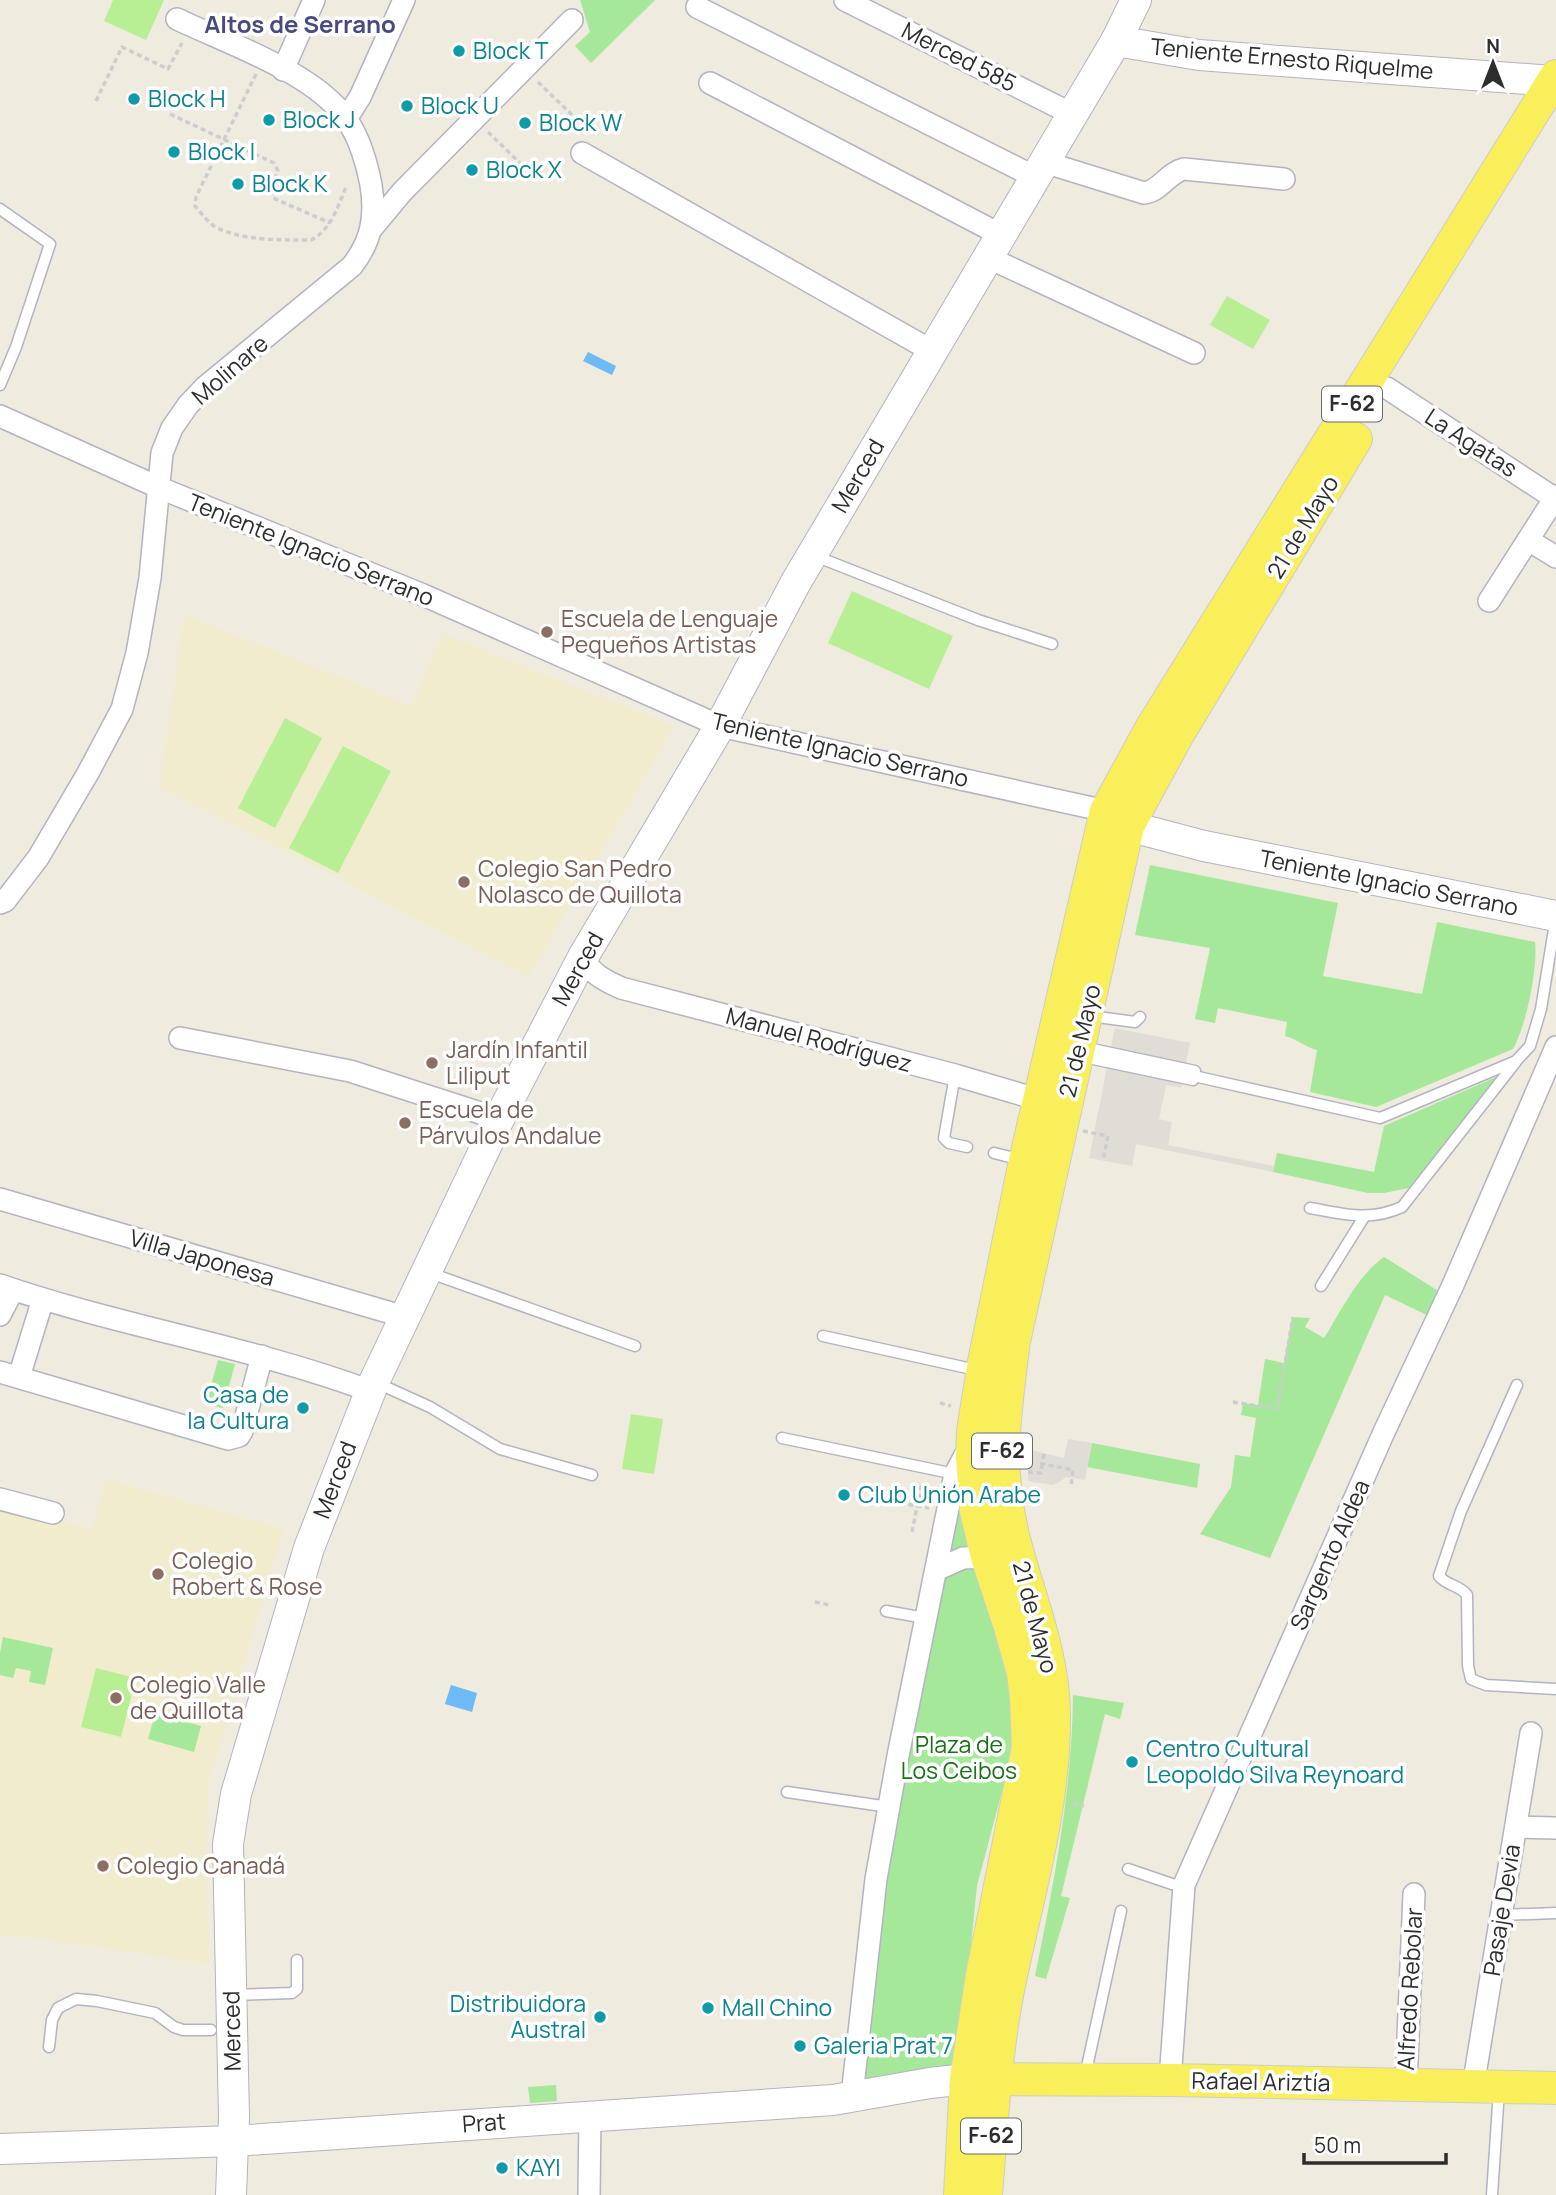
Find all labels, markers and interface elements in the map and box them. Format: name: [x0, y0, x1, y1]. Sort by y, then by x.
district label: Altos de Serrano: [204, 7, 396, 40]
street label: Merced 585: [897, 14, 1022, 99]
north arrow: [1458, 28, 1528, 98]
street label: Teniente Ernesto Riquelme: [1149, 30, 1435, 86]
text: N: [1486, 33, 1500, 59]
place label: Block T: [473, 34, 549, 66]
marker: Block T: [451, 43, 467, 59]
place label: Block H: [148, 82, 226, 114]
place label: Block U: [421, 89, 499, 121]
marker: Block H: [126, 91, 142, 107]
marker: Block U: [399, 98, 415, 114]
place label: Block J: [283, 103, 355, 135]
place label: Block W: [539, 106, 623, 138]
marker: Block J: [261, 112, 277, 128]
marker: Block W: [517, 115, 533, 131]
place label: Block I: [188, 135, 255, 167]
marker: Block I: [166, 144, 182, 160]
place label: Block X: [486, 153, 562, 185]
marker: Block X: [464, 162, 480, 178]
place label: Block K: [252, 167, 328, 199]
marker: Block K: [230, 176, 246, 192]
street label: Molinare: [184, 327, 274, 411]
road number: F-62: [1322, 386, 1382, 422]
street label: La Agatas: [1419, 400, 1524, 484]
street label: Merced: [823, 433, 891, 518]
street label: 21 de Mayo: [1259, 469, 1345, 584]
street label: Teniente Ignacio Serrano: [184, 485, 439, 613]
place label: Escuela de Lenguaje Pequeños Artistas: [561, 602, 778, 660]
marker: Escuela de Lenguaje Pequeños Artistas: [539, 624, 555, 640]
street label: Teniente Ignacio Serrano: [709, 704, 972, 794]
street label: Teniente Ignacio Serrano: [1257, 841, 1521, 923]
place label: Colegio San Pedro Nolasco de Quillota: [478, 852, 682, 910]
marker: Colegio San Pedro Nolasco de Quillota: [456, 874, 472, 890]
street label: Merced: [544, 926, 611, 1011]
street label: 21 de Mayo: [1050, 981, 1108, 1100]
street label: Manuel Rodríguez: [723, 999, 916, 1079]
place label: Jardín Infantil Liliput: [446, 1033, 588, 1091]
marker: Jardín Infantil Liliput: [424, 1055, 440, 1071]
place label: Escuela de Párvulos Andalue: [419, 1093, 601, 1151]
marker: Escuela de Párvulos Andalue: [397, 1115, 413, 1131]
street label: Villa Japonesa: [126, 1221, 279, 1293]
place label: Casa de la Cultura: [187, 1378, 289, 1436]
marker: Casa de la Cultura: [295, 1400, 311, 1416]
road number: F-62: [972, 1434, 1032, 1468]
street label: Merced: [305, 1436, 363, 1523]
street label: Sargento Aldea: [1282, 1474, 1377, 1635]
place label: Club Unión Arabe: [858, 1478, 1041, 1510]
marker: Club Unión Arabe: [836, 1487, 852, 1503]
place label: Colegio Robert & Rose: [172, 1544, 322, 1602]
street label: 21 de Mayo: [1006, 1557, 1066, 1676]
marker: Colegio Robert & Rose: [150, 1566, 166, 1582]
place label: Colegio Valle de Quillota: [130, 1668, 266, 1726]
marker: Colegio Valle de Quillota: [108, 1690, 124, 1706]
park label: Plaza de Los Ceibos: [901, 1728, 1017, 1786]
place label: Centro Cultural Leopoldo Silva Reynoard: [1146, 1732, 1404, 1790]
marker: Centro Cultural Leopoldo Silva Reynoard: [1124, 1754, 1140, 1770]
street label: Pasaje Devia: [1475, 1842, 1527, 1978]
place label: Colegio Canadá: [117, 1849, 285, 1881]
marker: Colegio Canadá: [95, 1858, 111, 1874]
street label: Alfredo Rebolar: [1389, 1907, 1429, 2071]
place label: Distribuidora Austral: [450, 1987, 586, 2045]
street label: Merced: [214, 1991, 248, 2071]
place label: Mall Chino: [722, 1991, 832, 2023]
marker: Mall Chino: [700, 2000, 716, 2016]
marker: Distribuidora Austral: [592, 2009, 608, 2025]
place label: Galeria Prat 7: [814, 2029, 953, 2061]
marker: Galeria Prat 7: [792, 2038, 808, 2054]
street label: Rafael Ariztía: [1191, 2064, 1331, 2098]
street label: Prat: [461, 2105, 507, 2139]
road number: F-62: [961, 2118, 1021, 2154]
scale bar: [1304, 2122, 1446, 2166]
text: 50 m: [1314, 2131, 1361, 2159]
place label: KAYI: [516, 2151, 561, 2183]
marker: KAYI: [494, 2160, 510, 2176]

